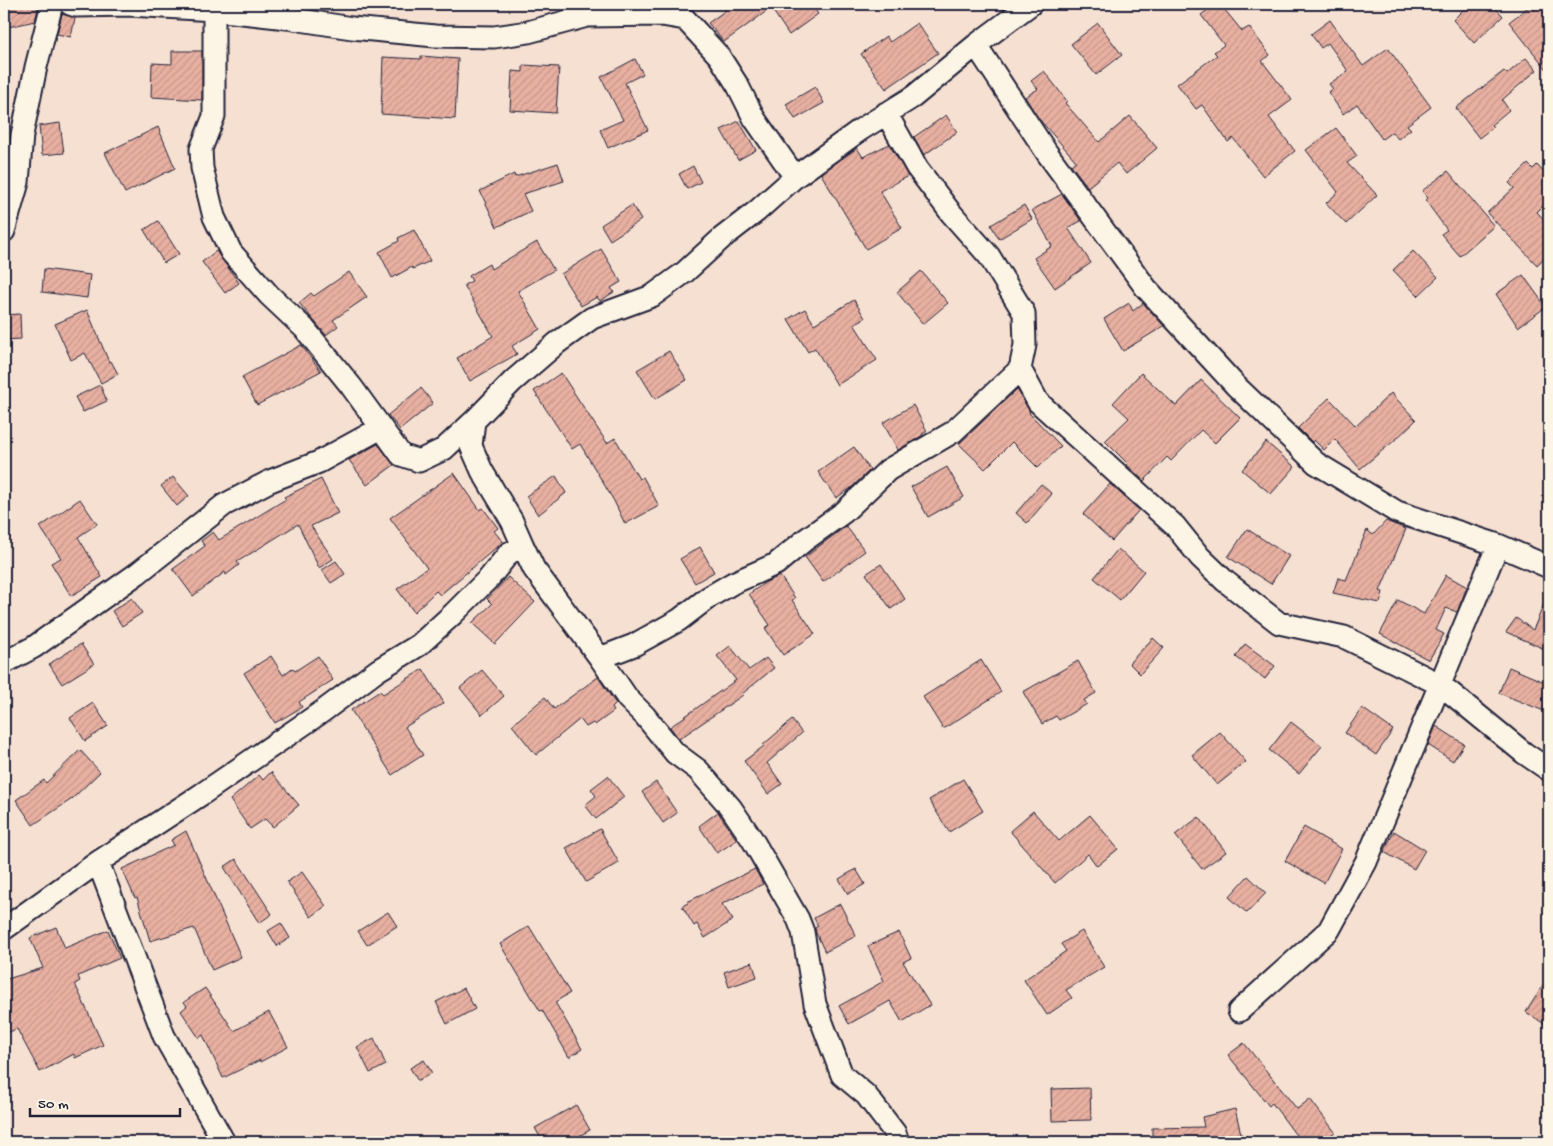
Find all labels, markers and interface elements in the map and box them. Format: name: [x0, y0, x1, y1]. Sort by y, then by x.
scale bar: [30, 1086, 180, 1118]
text: 50 m: [38, 1096, 69, 1114]

